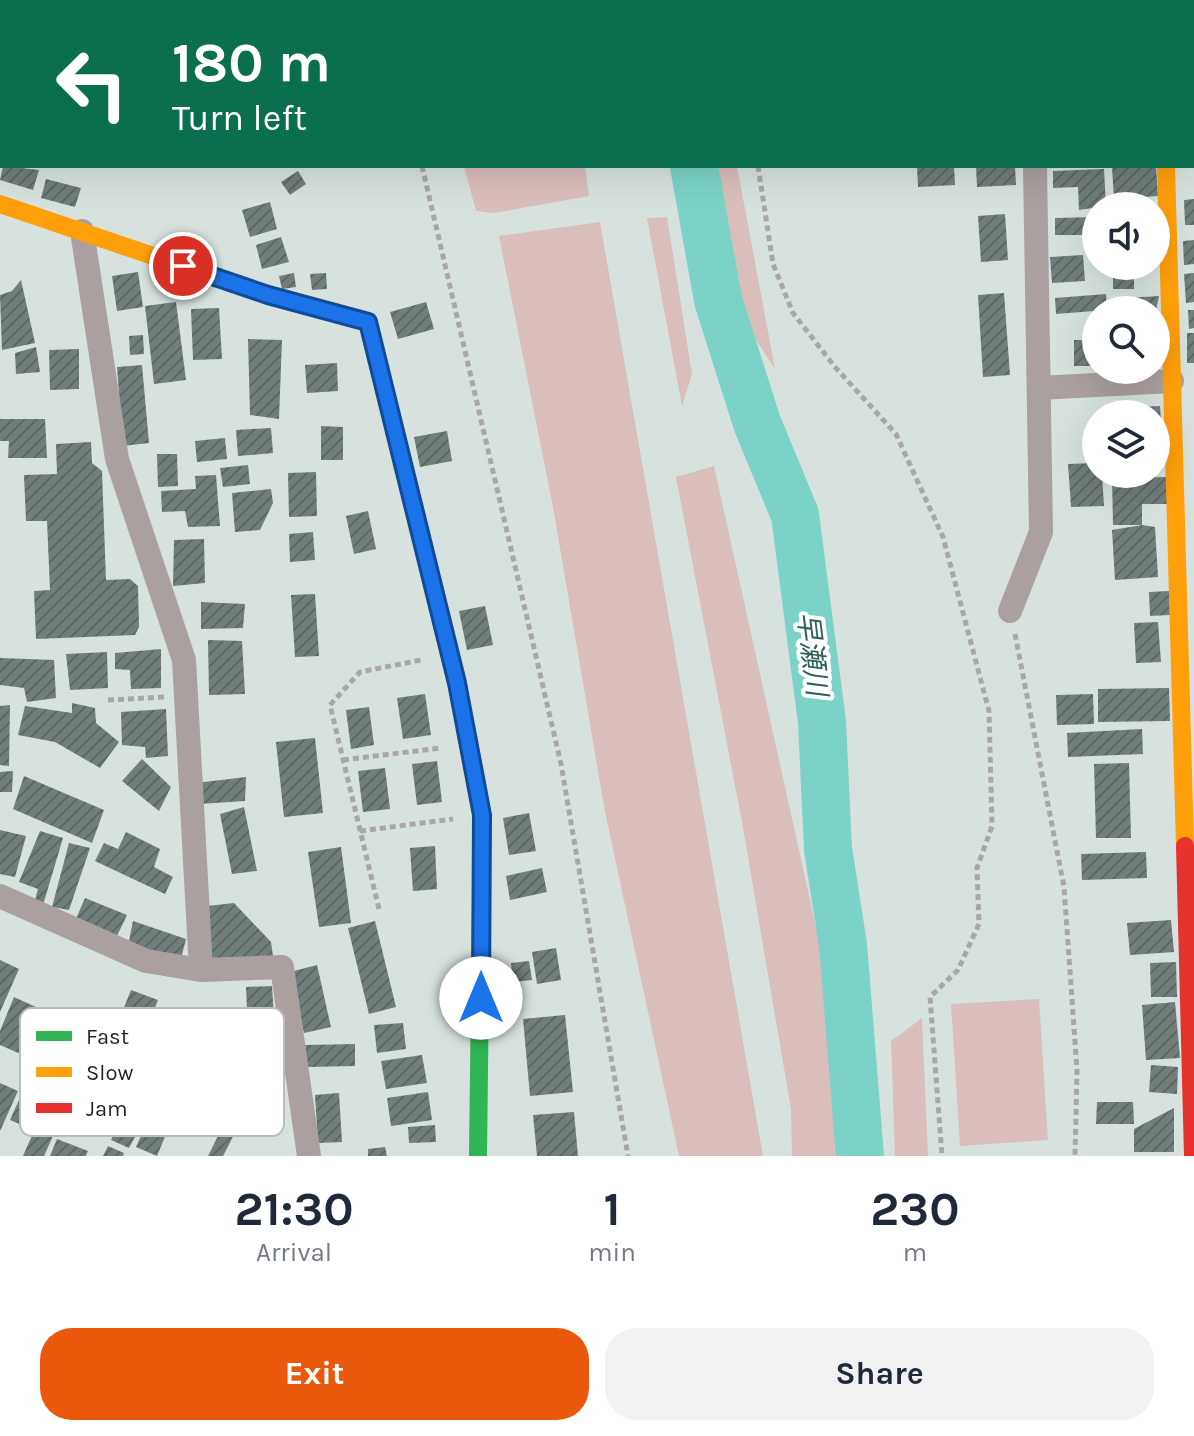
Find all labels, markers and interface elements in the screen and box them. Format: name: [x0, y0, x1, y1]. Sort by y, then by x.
text: 180 m: [172, 30, 331, 95]
icon: left: [40, 32, 144, 136]
text: Turn left: [172, 97, 307, 139]
map controls: [1082, 192, 1170, 488]
button: sound: [1082, 192, 1170, 280]
pin: [149, 232, 217, 300]
icon: arrive: [161, 244, 205, 288]
button: search: [1082, 296, 1170, 384]
button: layers: [1082, 400, 1170, 488]
water label: 早瀬川: [791, 610, 834, 701]
position arrow: [439, 956, 523, 1040]
legend: [20, 1008, 284, 1136]
text: Fast: [86, 1024, 129, 1050]
text: Slow: [86, 1060, 133, 1086]
text: Jam: [86, 1096, 128, 1122]
text: 21:30: [234, 1181, 354, 1237]
text: 1: [603, 1181, 621, 1237]
text: 230: [870, 1181, 960, 1237]
text: Arrival: [256, 1237, 332, 1268]
text: min: [588, 1237, 636, 1268]
text: m: [903, 1237, 927, 1268]
button: Exit: [40, 1328, 589, 1420]
button: Share: [605, 1328, 1154, 1420]

